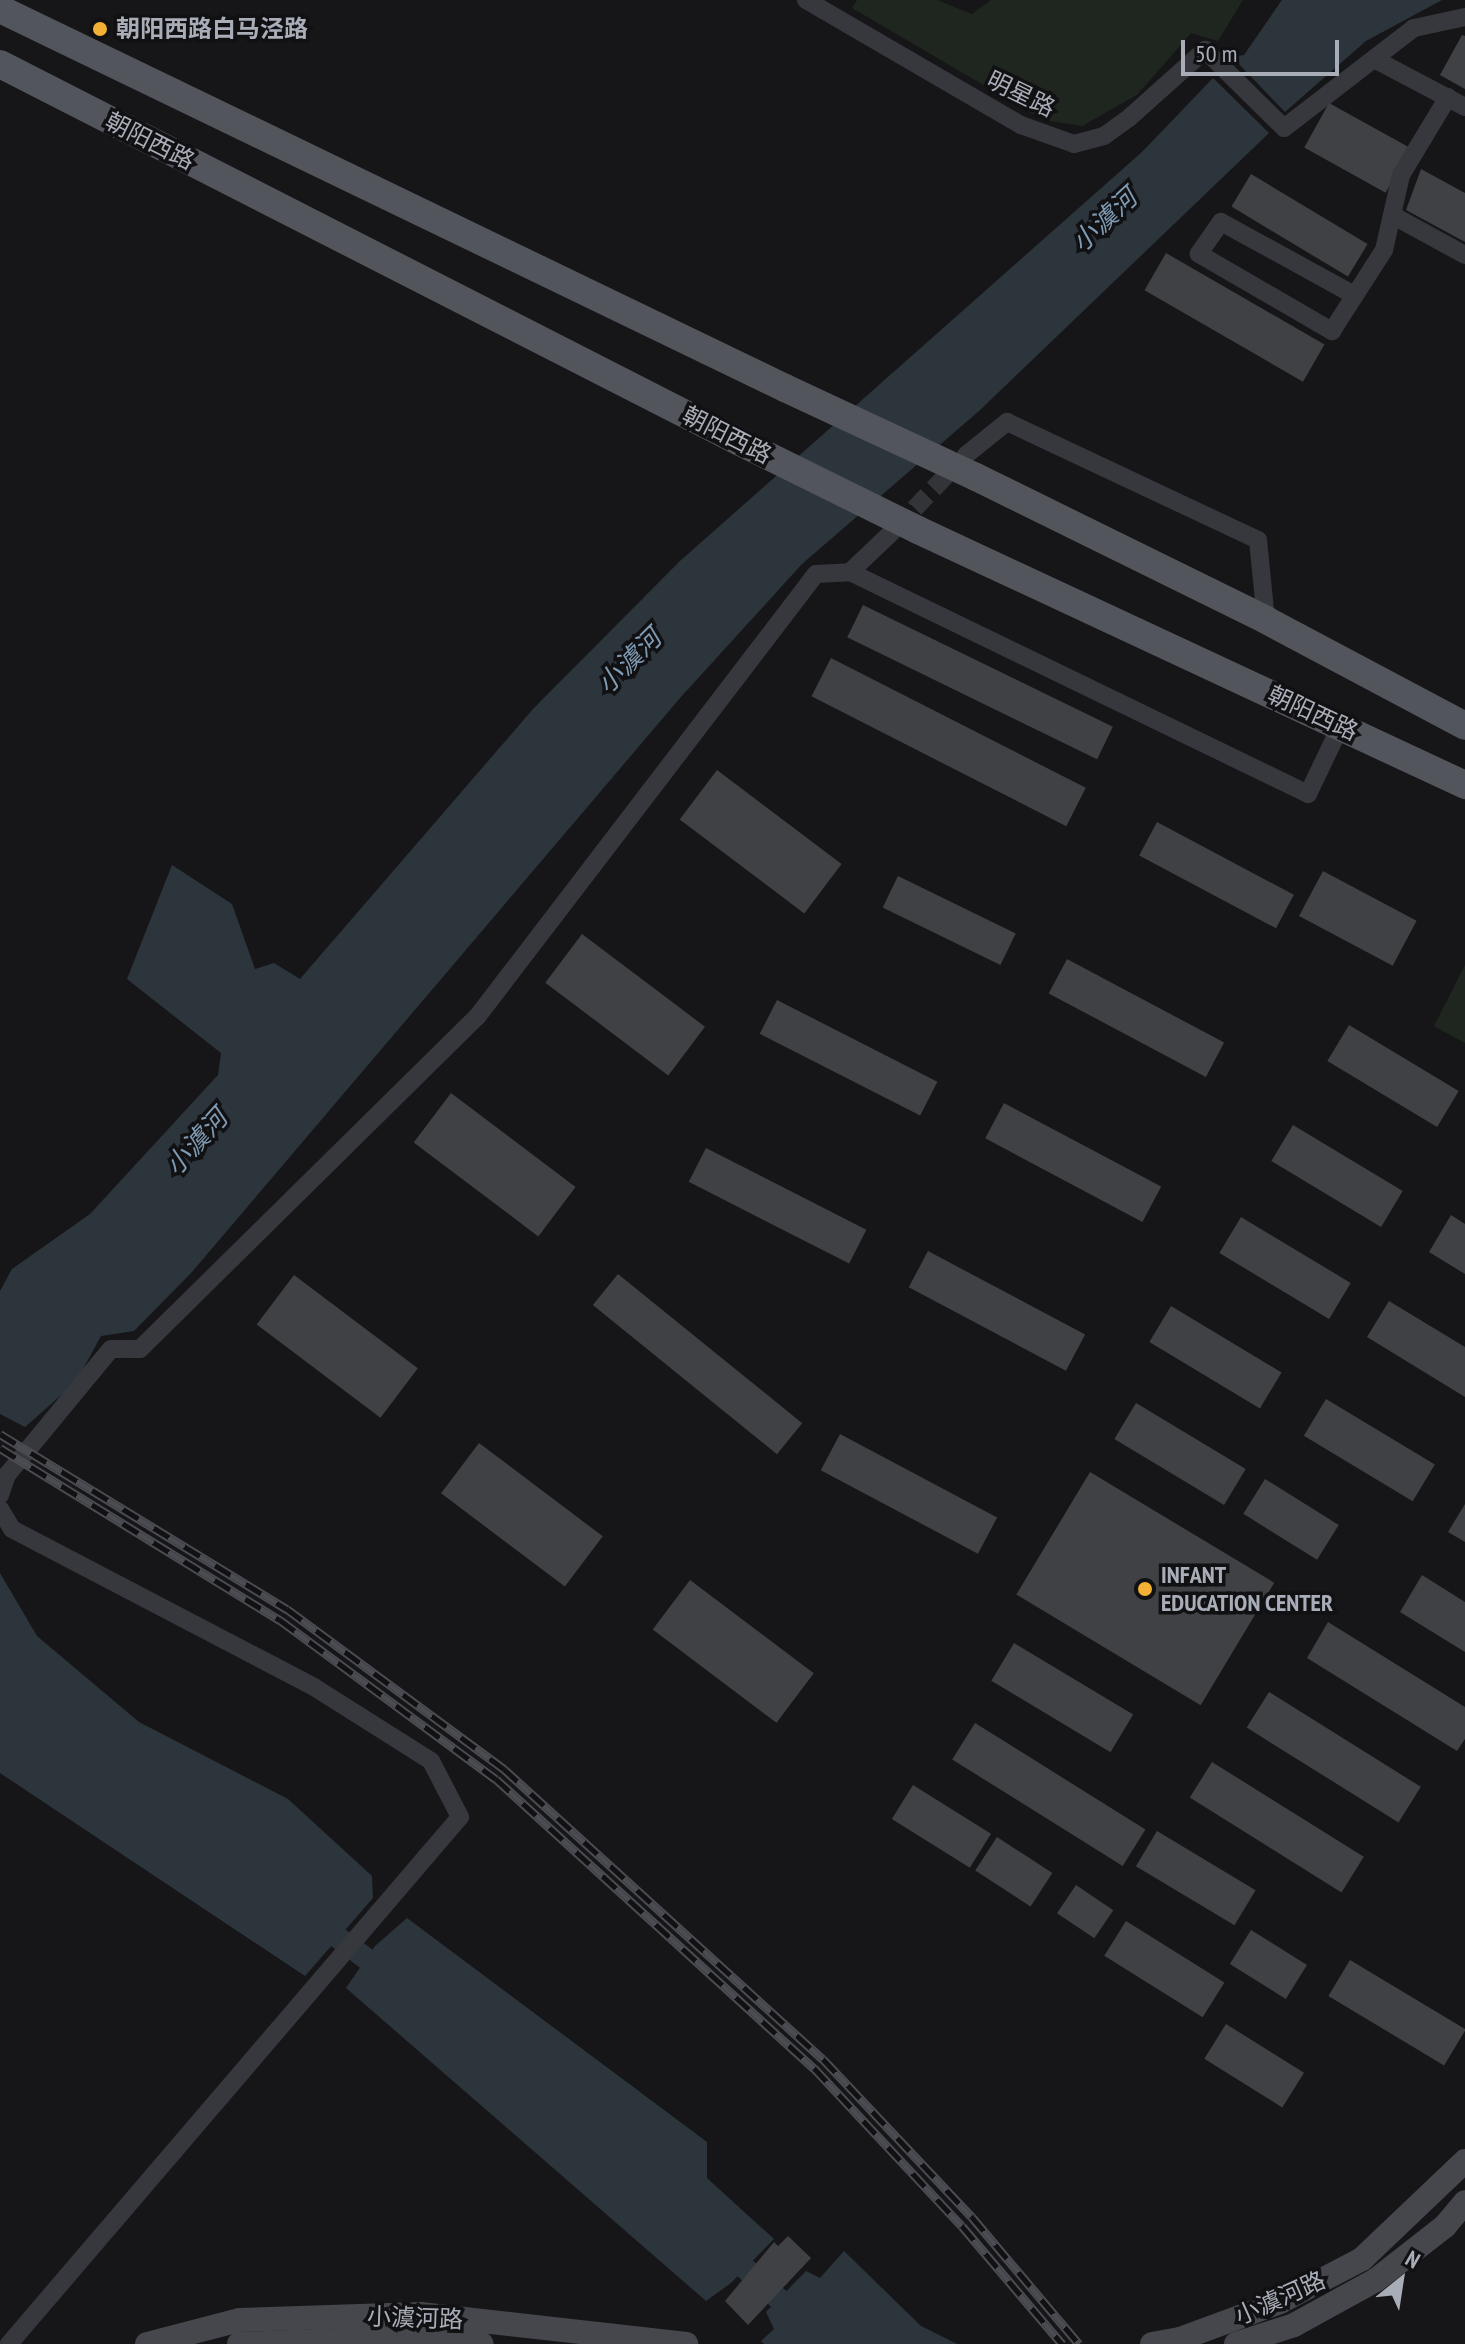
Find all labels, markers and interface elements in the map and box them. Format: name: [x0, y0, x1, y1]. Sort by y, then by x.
place label: 朝阳西路白马泾路: [116, 15, 308, 43]
marker: 朝阳西路白马泾路: [91, 20, 109, 38]
scale bar: [1185, 24, 1343, 74]
text: 50 m: [1195, 38, 1237, 69]
street label: 明星路: [982, 65, 1060, 123]
street label: 朝阳西路: [101, 106, 199, 176]
water label: 小澞河: [1065, 182, 1143, 258]
street label: 朝阳西路: [678, 400, 776, 470]
water label: 小澞河: [590, 622, 668, 700]
street label: 朝阳西路: [1263, 680, 1363, 746]
water label: 小澞河: [158, 1103, 234, 1181]
place label: INFANT EDUCATION CENTER: [1161, 1561, 1333, 1617]
marker: INFANT EDUCATION CENTER: [1136, 1580, 1154, 1598]
north arrow: [1361, 2240, 1441, 2320]
text: N: [1401, 2244, 1425, 2274]
street label: 小澞河路: [1230, 2265, 1330, 2331]
street label: 小澞河路: [367, 2302, 463, 2334]

